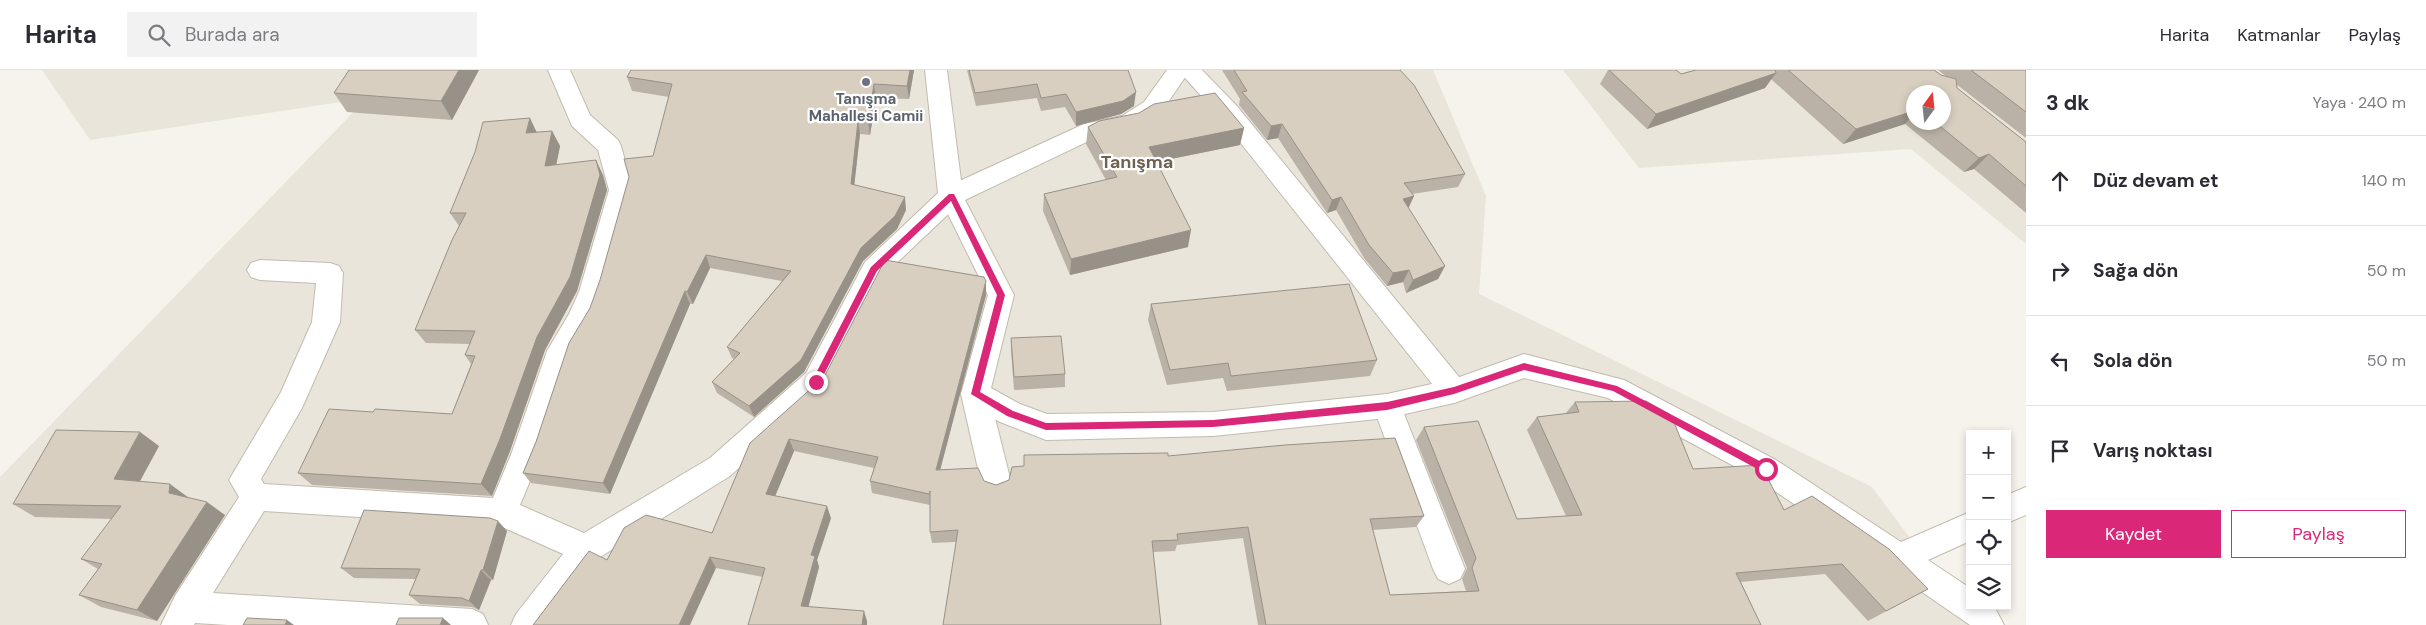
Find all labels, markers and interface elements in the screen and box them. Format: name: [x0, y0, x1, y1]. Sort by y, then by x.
search box: [127, 12, 477, 57]
text: Harita: [25, 19, 97, 50]
icon: search: [145, 21, 173, 49]
text: Burada ara: [185, 22, 280, 47]
text: Harita: [2160, 23, 2209, 47]
text: Katmanlar: [2237, 23, 2321, 47]
text: Paylaş: [2349, 23, 2401, 47]
marker: Tanışma Mahallesi Camii: [860, 76, 872, 88]
north arrow: [1906, 85, 1951, 130]
place label: Tanışma Mahallesi Camii: [809, 89, 923, 126]
text: 3 dk: [2046, 89, 2090, 117]
text: Yaya · 240 m: [2313, 92, 2406, 113]
district label: Tanışma: [1101, 150, 1173, 174]
icon: ahead: [2046, 167, 2074, 195]
text: Düz devam et: [2093, 168, 2219, 193]
text: 140 m: [2362, 170, 2406, 191]
icon: right: [2046, 257, 2074, 285]
text: Sağa dön: [2093, 258, 2178, 283]
text: 50 m: [2367, 260, 2406, 281]
icon: left: [2046, 347, 2074, 375]
text: Sola dön: [2093, 348, 2173, 373]
text: 50 m: [2367, 350, 2406, 371]
route end: [805, 371, 828, 394]
map controls: [1966, 430, 2011, 610]
button: +: [1966, 430, 2011, 475]
icon: arrive: [2046, 437, 2074, 465]
text: Varış noktası: [2093, 438, 2213, 463]
route start: [1755, 458, 1778, 481]
button: −: [1966, 475, 2011, 520]
button: Kaydet: [2046, 510, 2221, 558]
button: Paylaş: [2231, 510, 2406, 558]
button: locate: [1966, 520, 2011, 565]
button: layers: [1966, 565, 2011, 610]

